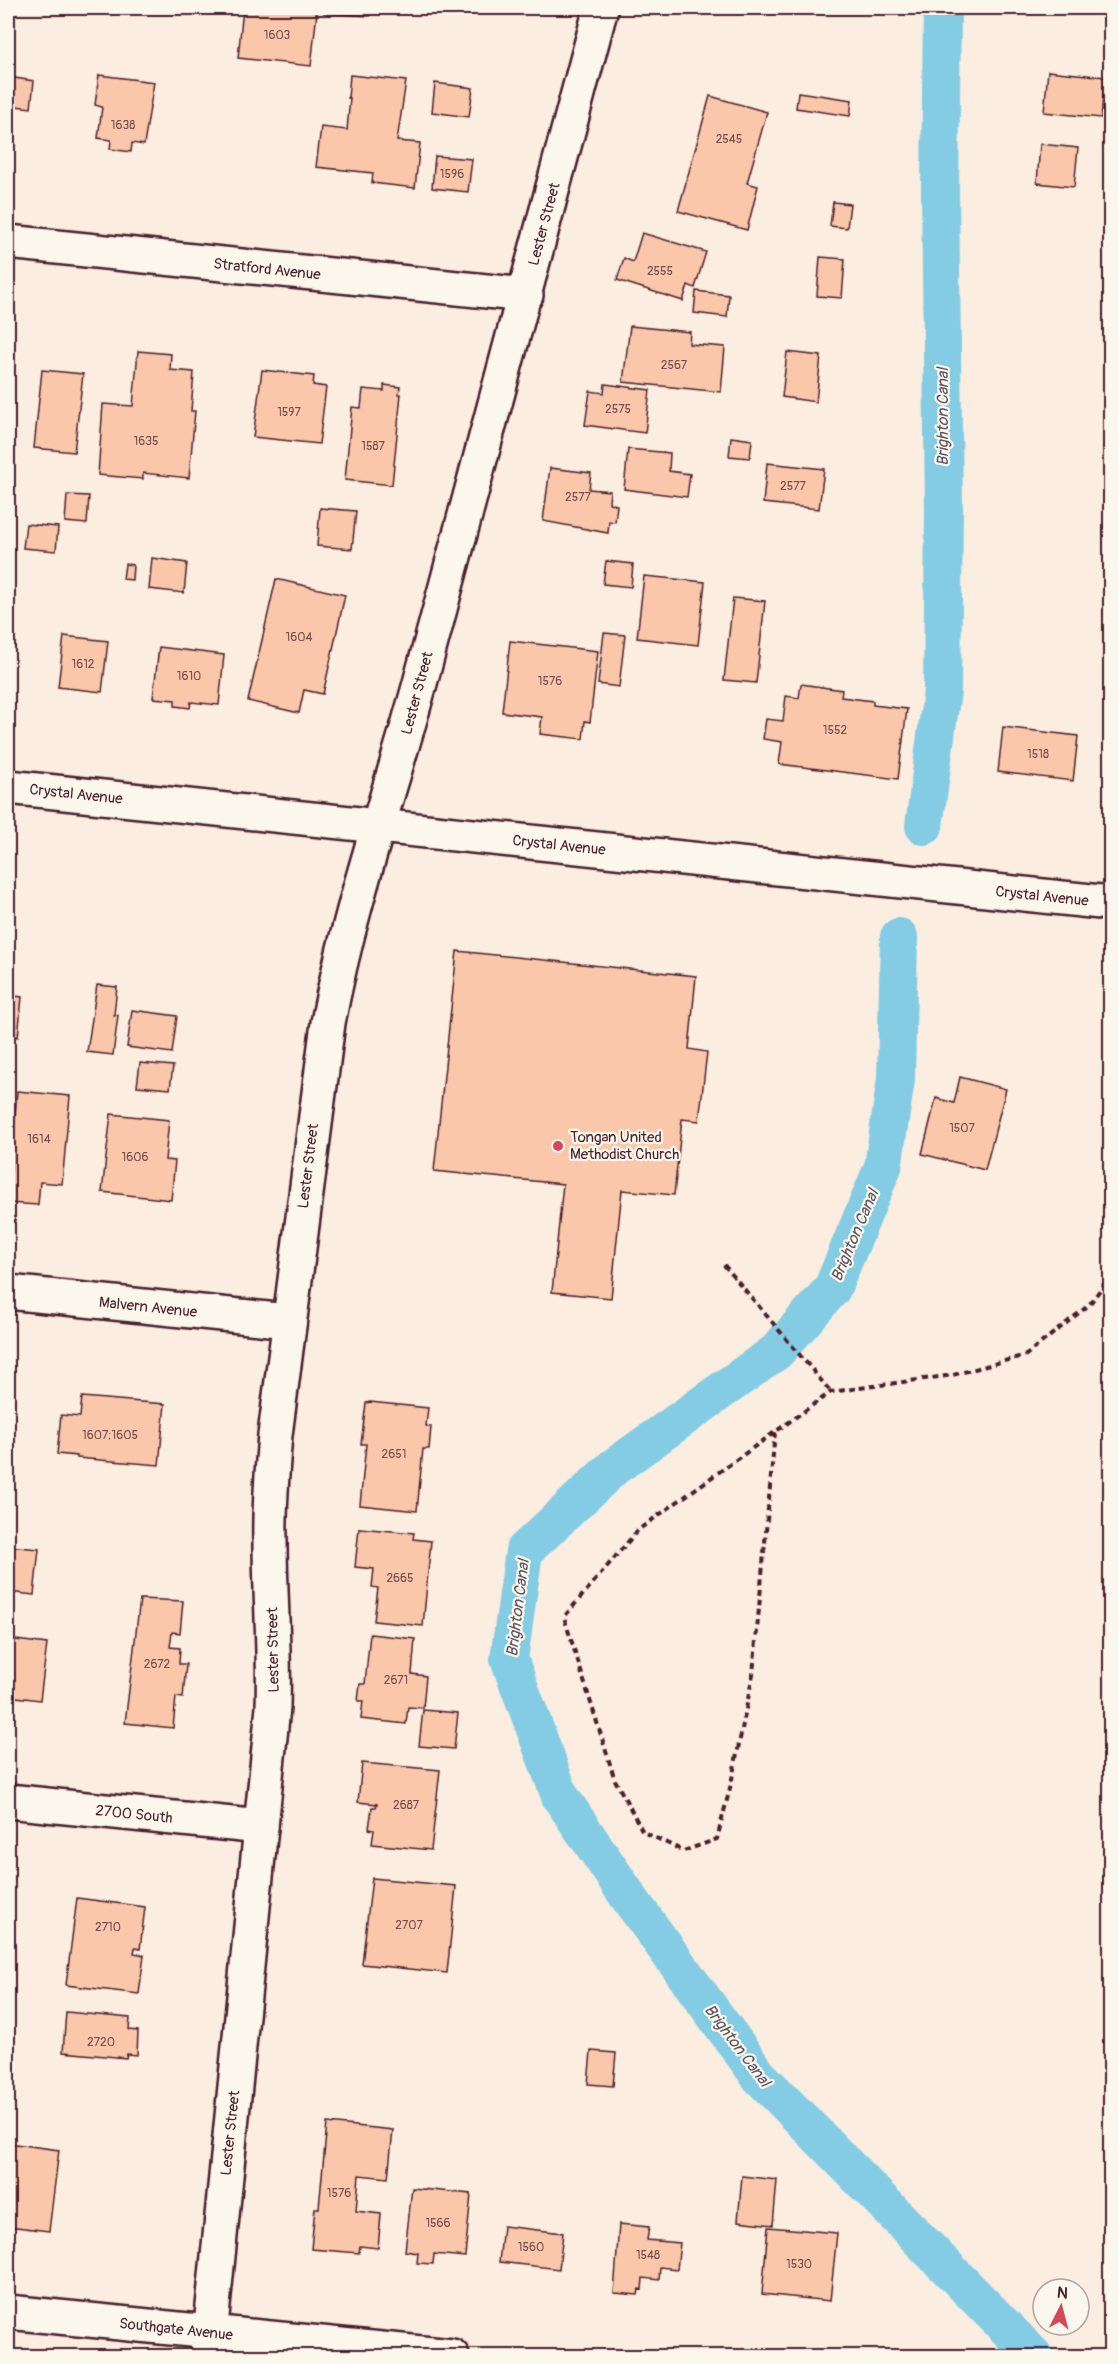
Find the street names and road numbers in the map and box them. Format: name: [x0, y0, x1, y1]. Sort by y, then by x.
street label: Lester Street: [524, 180, 565, 268]
street label: Stratford Avenue: [212, 254, 322, 285]
street label: Lester Street: [397, 649, 438, 737]
street label: Crystal Avenue: [28, 780, 124, 809]
street label: Crystal Avenue: [511, 831, 607, 860]
street label: Crystal Avenue: [994, 882, 1090, 911]
street label: Lester Street: [294, 1122, 323, 1210]
street label: Malvern Avenue: [98, 1293, 199, 1322]
street label: Lester Street: [263, 1606, 284, 1693]
street label: 2700 South: [94, 1801, 173, 1828]
street label: Lester Street: [217, 2089, 245, 2176]
street label: Southgate Avenue: [118, 2314, 234, 2345]

